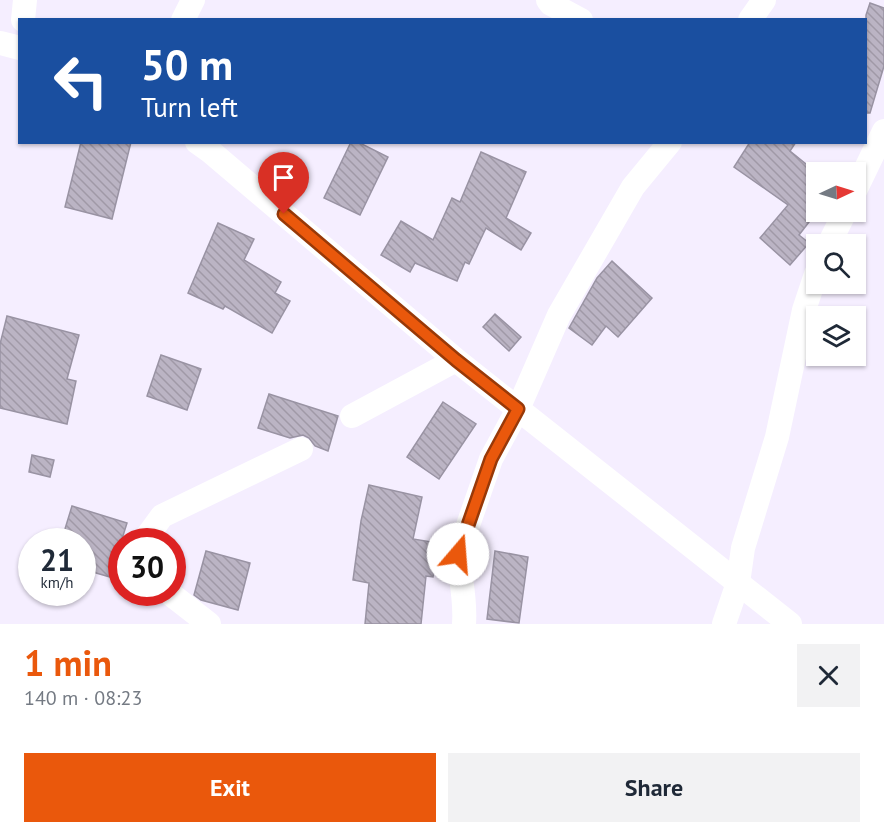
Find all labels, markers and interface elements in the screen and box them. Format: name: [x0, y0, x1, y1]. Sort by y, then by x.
text: 50 m: [141, 37, 233, 92]
icon: left: [42, 42, 120, 120]
text: Turn left: [141, 90, 238, 124]
pin: [258, 152, 309, 214]
icon: arrive: [267, 161, 300, 194]
north arrow: [806, 162, 866, 222]
map controls: [806, 162, 866, 366]
button: search: [806, 234, 866, 294]
button: layers: [806, 306, 866, 366]
position arrow: [426, 522, 490, 586]
speed limit sign: 30: [108, 528, 186, 606]
text: 21: [40, 540, 74, 579]
text: km/h: [41, 573, 73, 592]
text: 1 min: [24, 639, 112, 686]
button: close: [797, 644, 860, 707]
text: 140 m · 08:23: [24, 685, 142, 711]
button: Exit: [24, 753, 436, 822]
button: Share: [448, 753, 860, 822]

